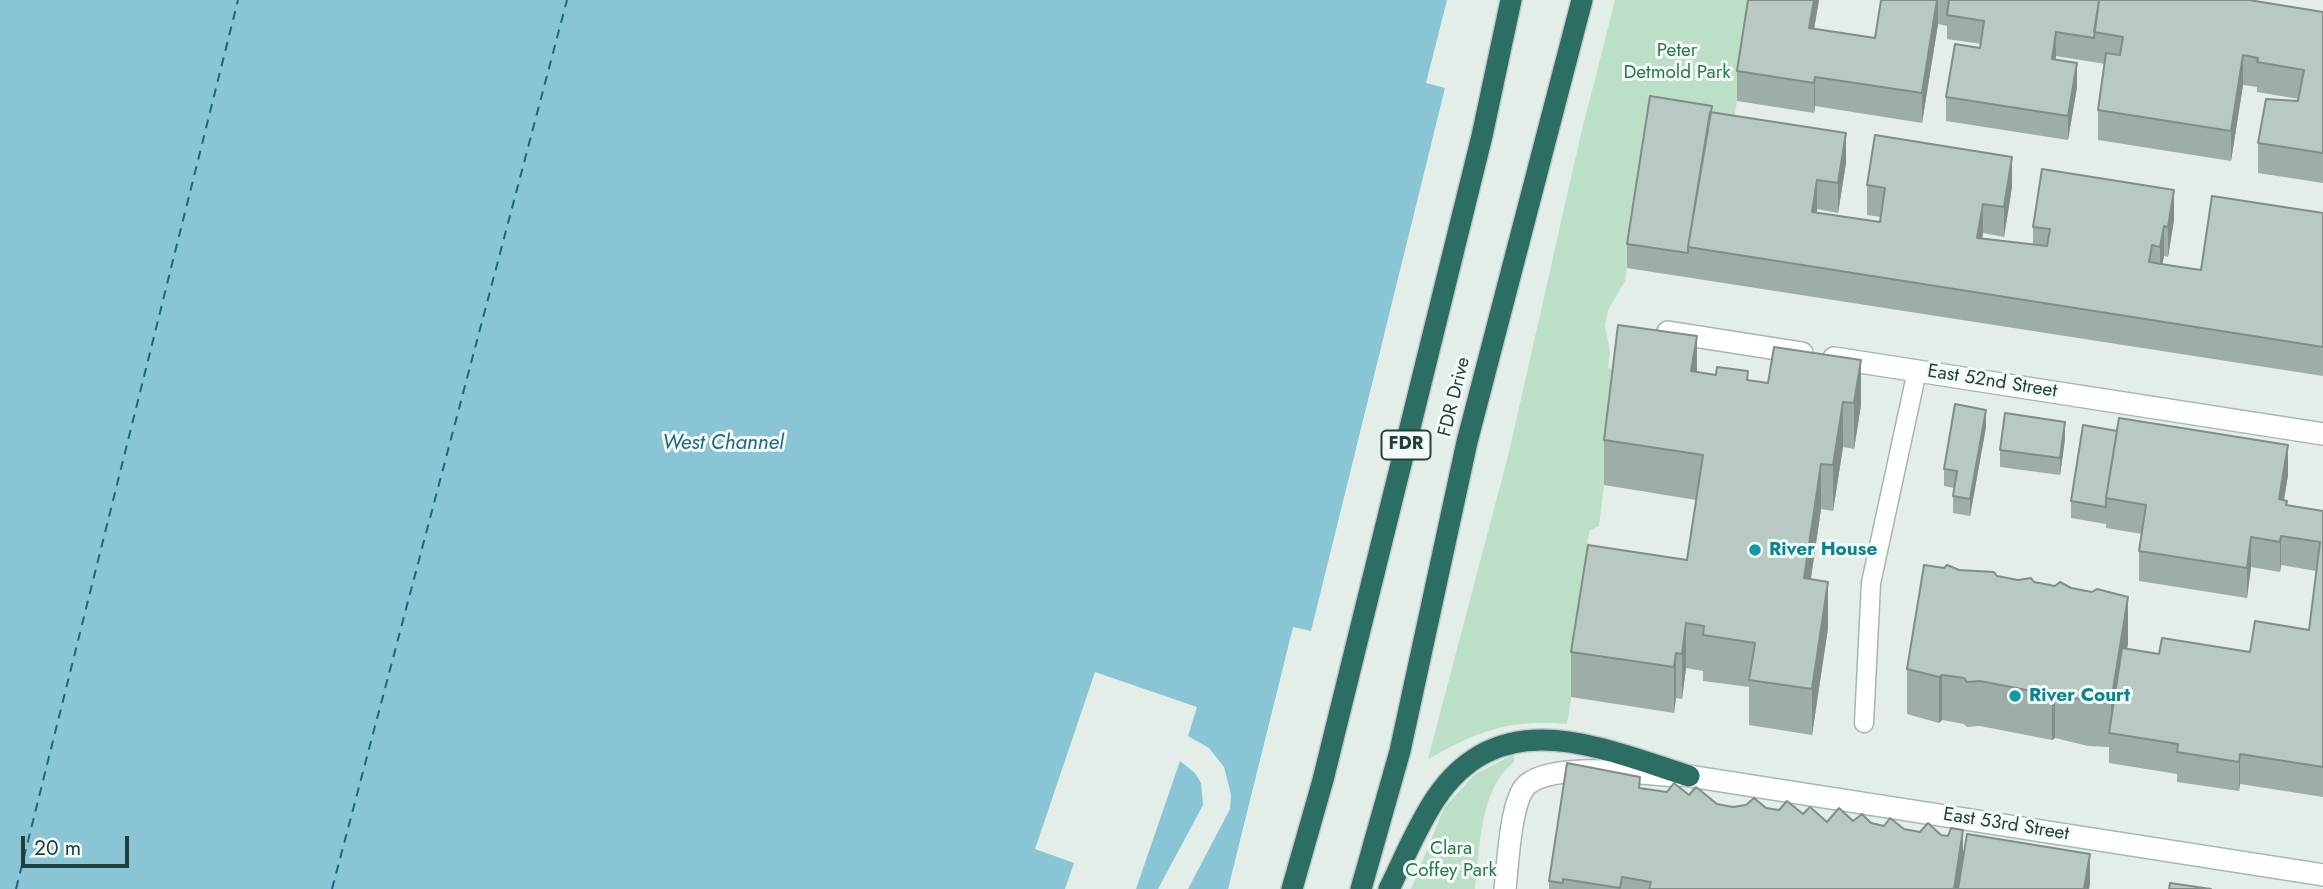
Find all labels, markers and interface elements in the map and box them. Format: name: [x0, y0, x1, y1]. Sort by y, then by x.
park label: Peter Detmold Park: [1623, 40, 1731, 84]
street label: FDR Drive: [1434, 355, 1476, 439]
street label: East 52nd Street: [1926, 361, 2058, 403]
road number: FDR: [1382, 430, 1430, 460]
water label: West Channel: [662, 431, 784, 457]
place label: River House: [1769, 539, 1877, 561]
marker: River House: [1747, 542, 1763, 558]
place label: River Court: [2029, 685, 2130, 707]
marker: River Court: [2007, 688, 2023, 704]
street label: East 53rd Street: [1942, 804, 2070, 846]
scale bar: [24, 822, 133, 866]
text: 20 m: [34, 833, 81, 863]
park label: Clara Coffey Park: [1405, 838, 1497, 882]

